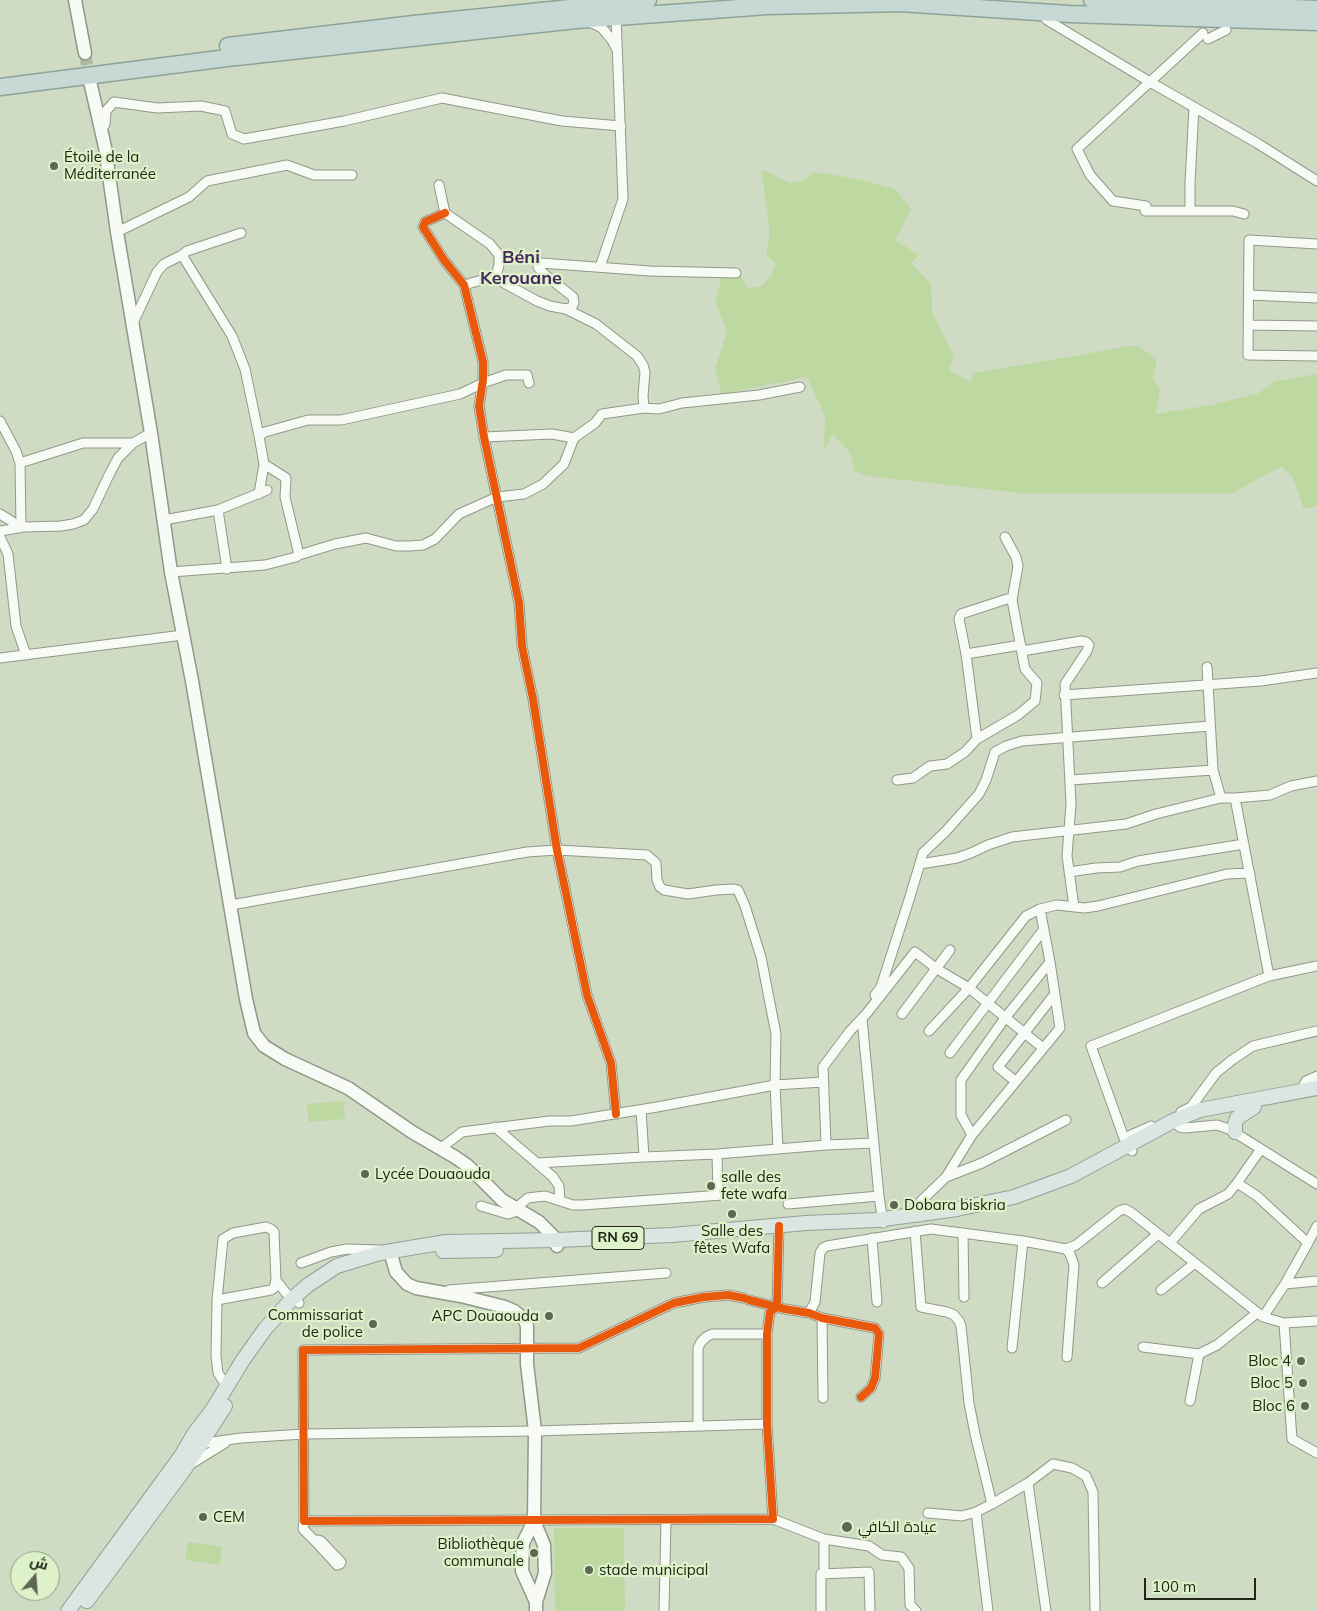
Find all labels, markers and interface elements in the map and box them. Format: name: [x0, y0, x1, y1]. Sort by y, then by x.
place label: Étoile de la Méditerranée: [64, 148, 156, 183]
marker: Étoile de la Méditerranée: [48, 160, 60, 172]
district label: Béni Kerouane: [480, 247, 562, 290]
place label: Lycée Douaouda: [375, 1165, 491, 1183]
marker: Lycée Douaouda: [359, 1168, 371, 1180]
place label: salle des fete wafa: [721, 1168, 787, 1203]
marker: salle des fete wafa: [705, 1180, 717, 1192]
place label: Dobara biskria: [904, 1196, 1006, 1214]
marker: Dobara biskria: [888, 1199, 900, 1211]
marker: Salle des fêtes Wafa: [726, 1208, 738, 1220]
place label: Salle des fêtes Wafa: [694, 1222, 770, 1257]
road number: RN 69: [592, 1226, 644, 1250]
place label: Commissariat de police: [268, 1306, 363, 1341]
place label: APC Douaouda: [432, 1307, 539, 1325]
marker: APC Douaouda: [543, 1310, 555, 1322]
marker: Commissariat de police: [367, 1318, 379, 1330]
place label: Bloc 4: [1248, 1352, 1291, 1370]
marker: Bloc 4: [1295, 1355, 1307, 1367]
place label: Bloc 5: [1250, 1374, 1293, 1392]
marker: Bloc 5: [1297, 1377, 1309, 1389]
place label: Bloc 6: [1252, 1397, 1295, 1415]
marker: Bloc 6: [1299, 1400, 1311, 1412]
place label: CEM: [213, 1508, 245, 1526]
marker: CEM: [197, 1511, 209, 1523]
place label: عيادة الكافي: [858, 1518, 937, 1536]
marker: عيادة الكافي: [840, 1520, 854, 1534]
place label: Bibliothèque communale: [438, 1535, 524, 1570]
marker: Bibliothèque communale: [528, 1547, 540, 1559]
north arrow: [10, 1551, 60, 1601]
text: ش: [28, 1551, 51, 1574]
place label: stade municipal: [599, 1561, 708, 1579]
marker: stade municipal: [583, 1564, 595, 1576]
scale bar: [1147, 1568, 1260, 1600]
text: 100 m: [1152, 1577, 1196, 1596]

